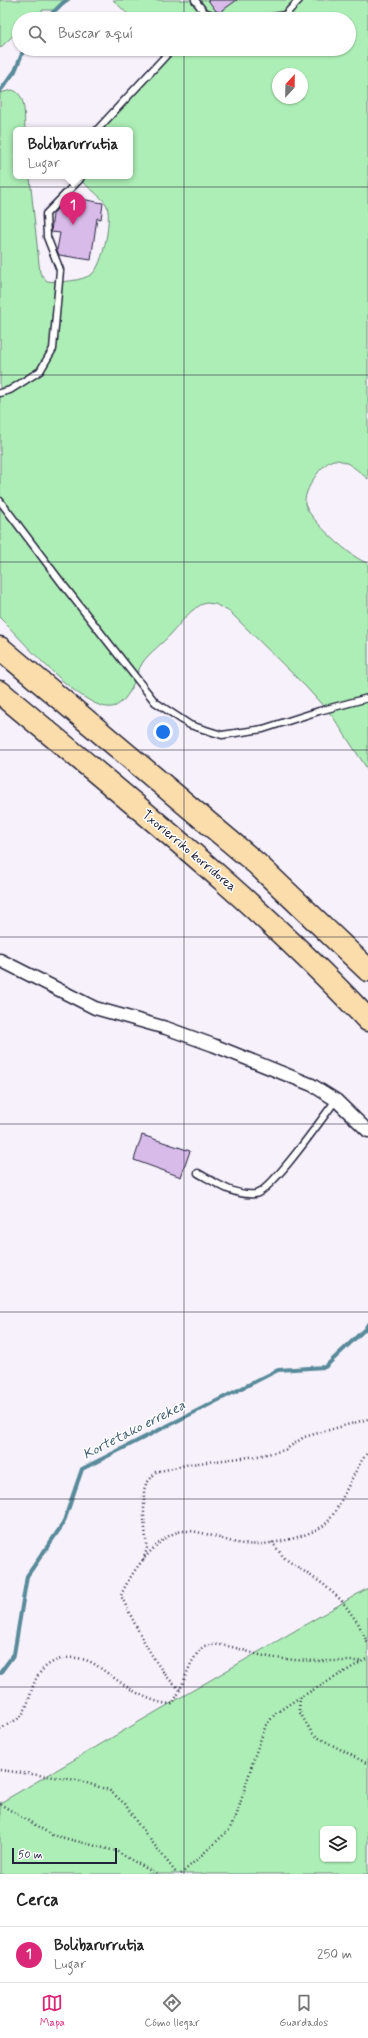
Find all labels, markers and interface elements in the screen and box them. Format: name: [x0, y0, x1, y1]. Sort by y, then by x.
search box: [12, 12, 356, 56]
icon: search: [26, 23, 48, 45]
text: Buscar aquí: [58, 24, 133, 44]
north arrow: [272, 68, 308, 104]
popup: [13, 127, 133, 179]
text: Bolibarurrutia: [28, 135, 118, 155]
text: Lugar: [28, 155, 60, 172]
pin: 1: [60, 192, 86, 225]
your location: [153, 722, 173, 742]
street label: Txorierriko korridorea: [138, 807, 240, 896]
water label: Kortetako errekea: [80, 1396, 188, 1464]
map controls: [320, 1826, 356, 1862]
button: layers: [320, 1826, 356, 1862]
scale bar: [12, 1846, 117, 1865]
text: 50 m: [18, 1848, 43, 1862]
text: Cerca: [16, 1889, 59, 1911]
text: Bolibarurrutia: [54, 1936, 145, 1956]
text: 1: [26, 1946, 32, 1963]
text: 250 m: [317, 1946, 352, 1963]
text: Lugar: [54, 1956, 86, 1973]
tab: Mapa: [40, 1992, 65, 2030]
tab: Cómo llegar: [145, 1992, 200, 2030]
tab: Guardados: [279, 1992, 328, 2030]

